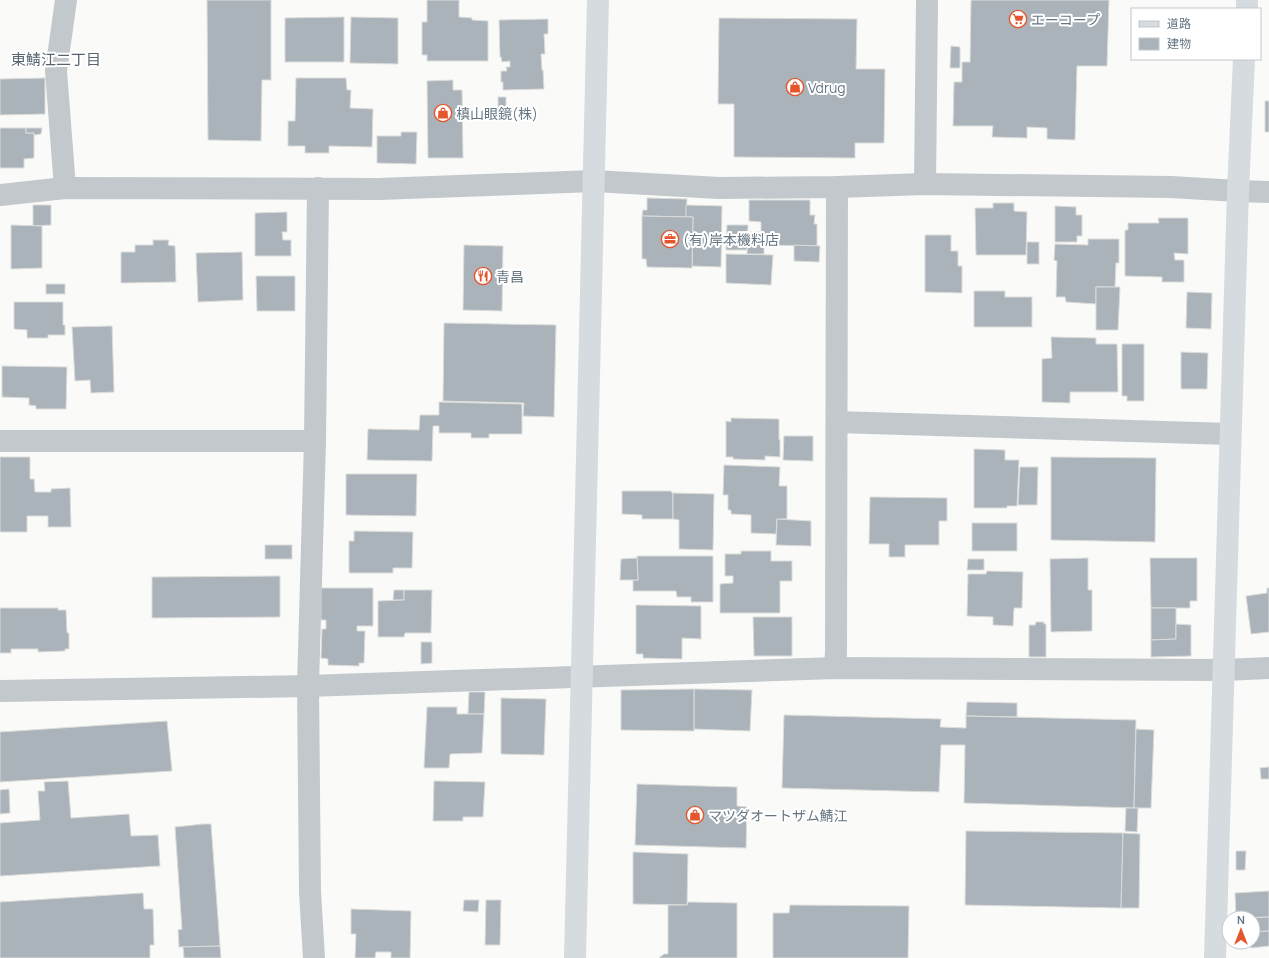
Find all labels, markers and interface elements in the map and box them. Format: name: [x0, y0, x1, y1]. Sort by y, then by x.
legend: [1131, 8, 1261, 60]
supermarket icon: エーコープ: [1008, 9, 1028, 29]
place label: エーコープ: [1031, 10, 1100, 29]
text: 道路: [1167, 15, 1191, 32]
text: 建物: [1167, 35, 1191, 52]
district label: 東鯖江二丁目: [11, 49, 101, 70]
shop icon: Vdrug: [785, 77, 805, 97]
place label: Vdrug: [808, 78, 846, 97]
shop icon: 槙山眼鏡(株): [433, 103, 453, 123]
place label: 槙山眼鏡(株): [456, 104, 538, 123]
office icon: (有)岸本機料店: [660, 229, 680, 249]
place label: (有)岸本機料店: [683, 230, 779, 249]
restaurant icon: 青昌: [473, 266, 493, 286]
place label: 青昌: [496, 267, 524, 286]
shop icon: マツダオートザム鯖江: [685, 805, 705, 825]
place label: マツダオートザム鯖江: [708, 806, 848, 825]
north arrow: [1221, 910, 1261, 950]
text: N: [1237, 912, 1245, 927]

